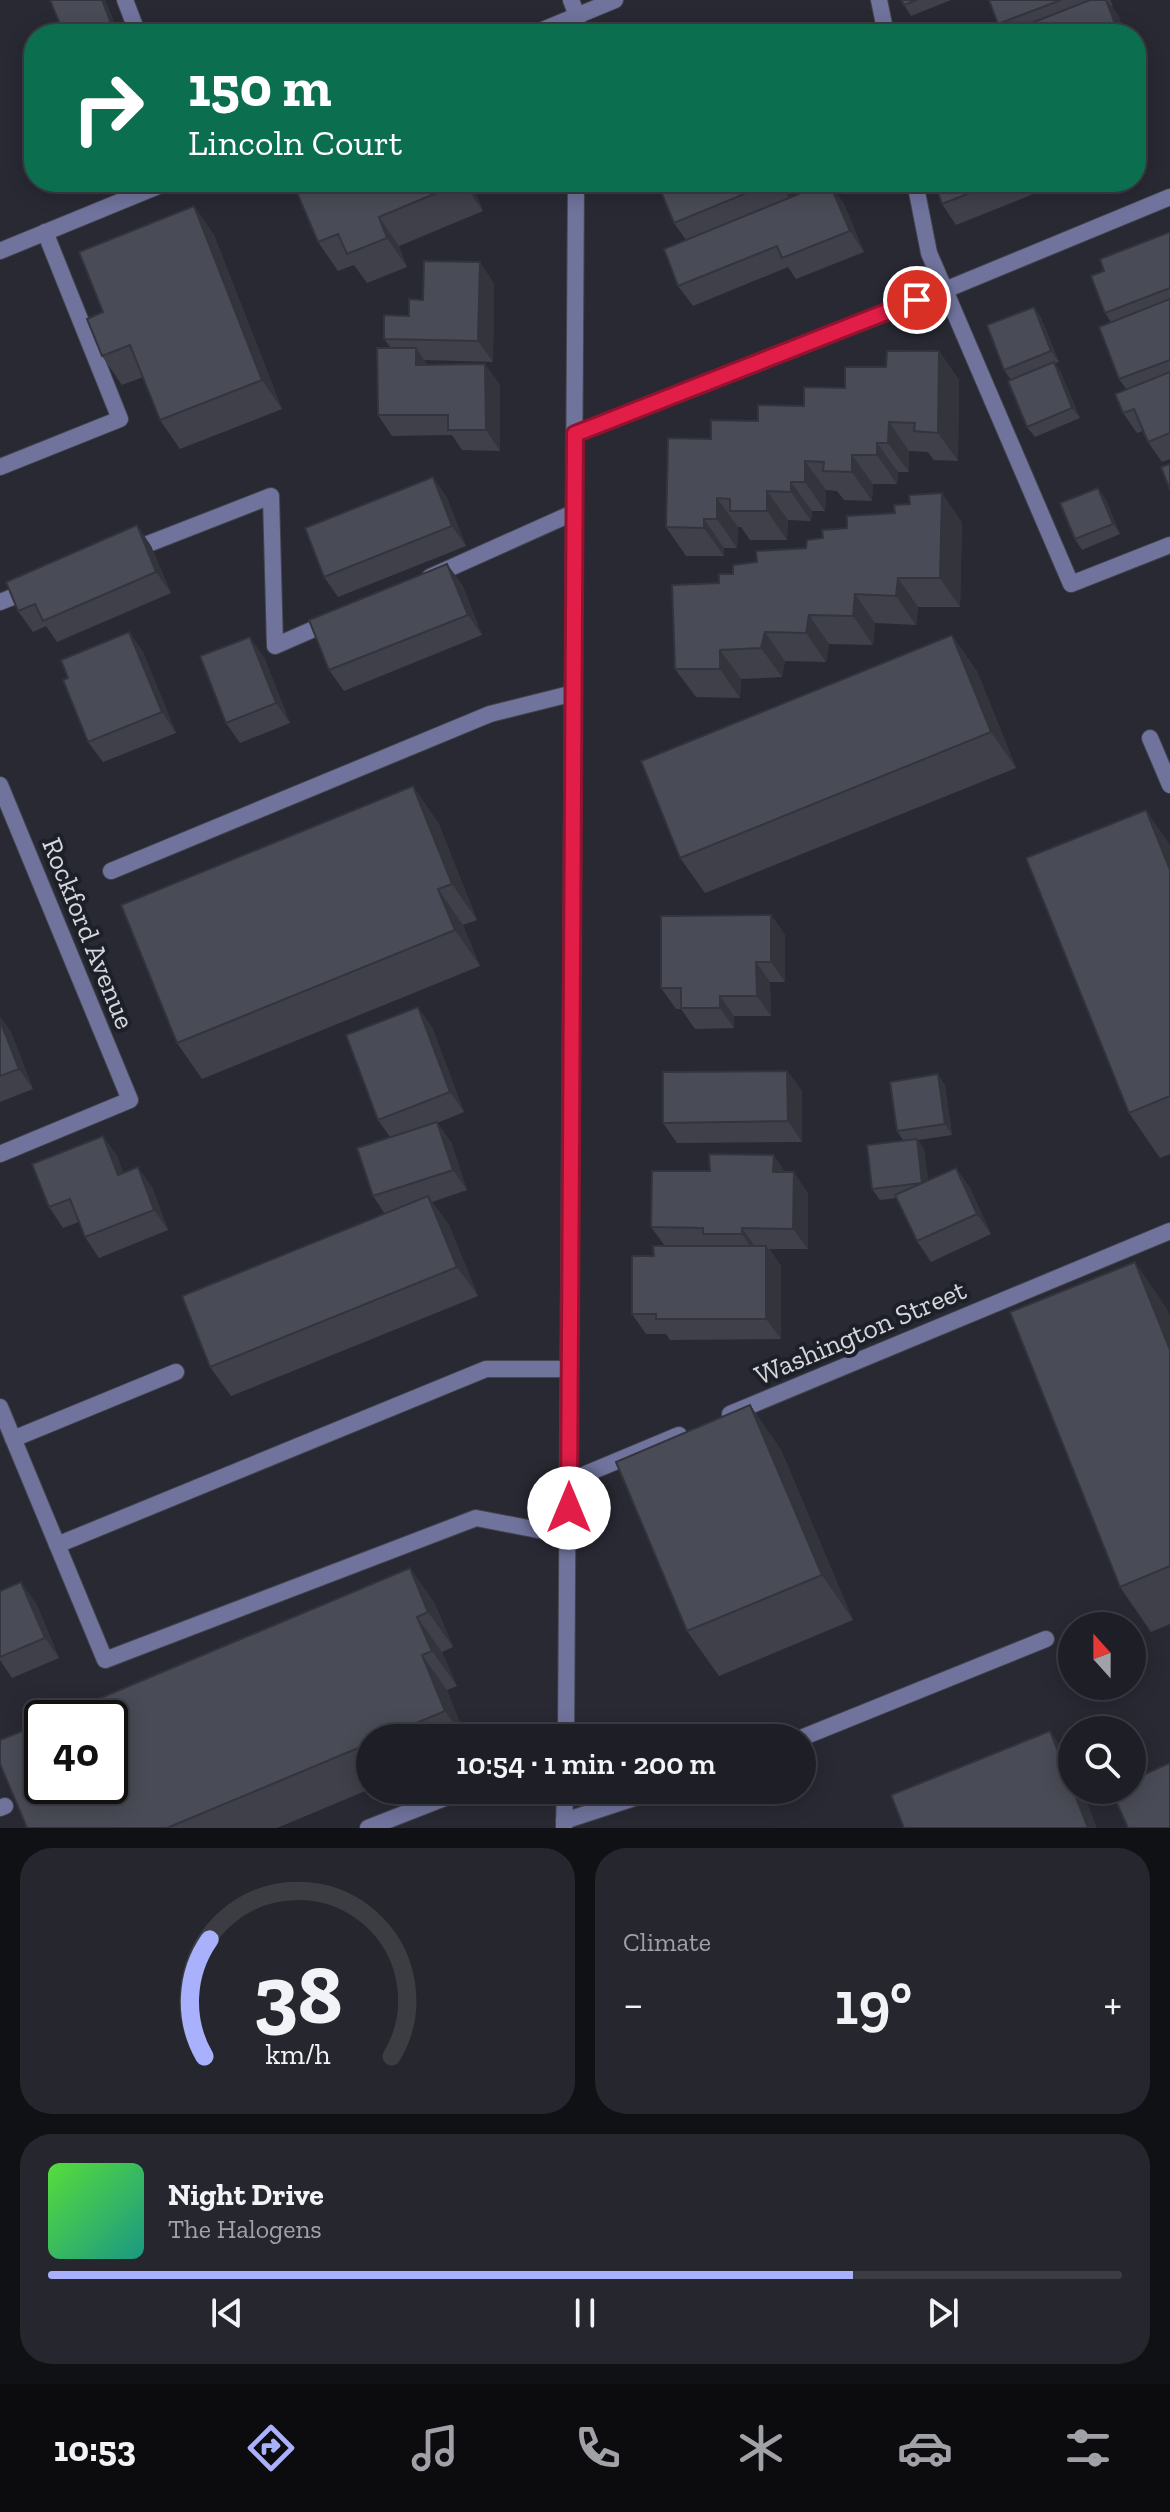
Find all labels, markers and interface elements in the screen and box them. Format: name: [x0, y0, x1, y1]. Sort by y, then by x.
text: 150 m: [188, 53, 332, 120]
icon: right: [56, 56, 160, 160]
text: Lincoln Court: [188, 121, 402, 164]
pin: [883, 266, 951, 334]
icon: arrive: [895, 278, 939, 322]
street label: Rockford Avenue: [35, 833, 142, 1034]
street label: Washington Street: [749, 1273, 971, 1392]
position arrow: [527, 1466, 611, 1550]
north arrow: [1058, 1612, 1146, 1700]
map controls: [1058, 1612, 1146, 1804]
speed limit sign: 40: [24, 1700, 128, 1804]
button: search: [1058, 1716, 1146, 1804]
text: 10:54 · 1 min · 200 m: [456, 1746, 716, 1782]
text: Climate: [623, 1926, 711, 1958]
text: 38: [253, 1944, 342, 2044]
text: 19°: [835, 1967, 912, 2039]
text: −: [623, 1977, 644, 2030]
text: +: [1103, 1977, 1122, 2030]
text: km/h: [265, 2037, 330, 2071]
text: Night Drive: [168, 2177, 324, 2213]
text: The Halogens: [168, 2213, 322, 2245]
icon: previous: [205, 2291, 249, 2335]
icon: pause: [563, 2291, 607, 2335]
icon: next: [921, 2291, 965, 2335]
icon: directions: [243, 2420, 299, 2476]
icon: music: [407, 2420, 463, 2476]
icon: phone: [570, 2420, 626, 2476]
icon: climate: [733, 2420, 789, 2476]
icon: car: [897, 2420, 953, 2476]
icon: filters: [1060, 2420, 1116, 2476]
text: 10:53: [54, 2427, 136, 2470]

